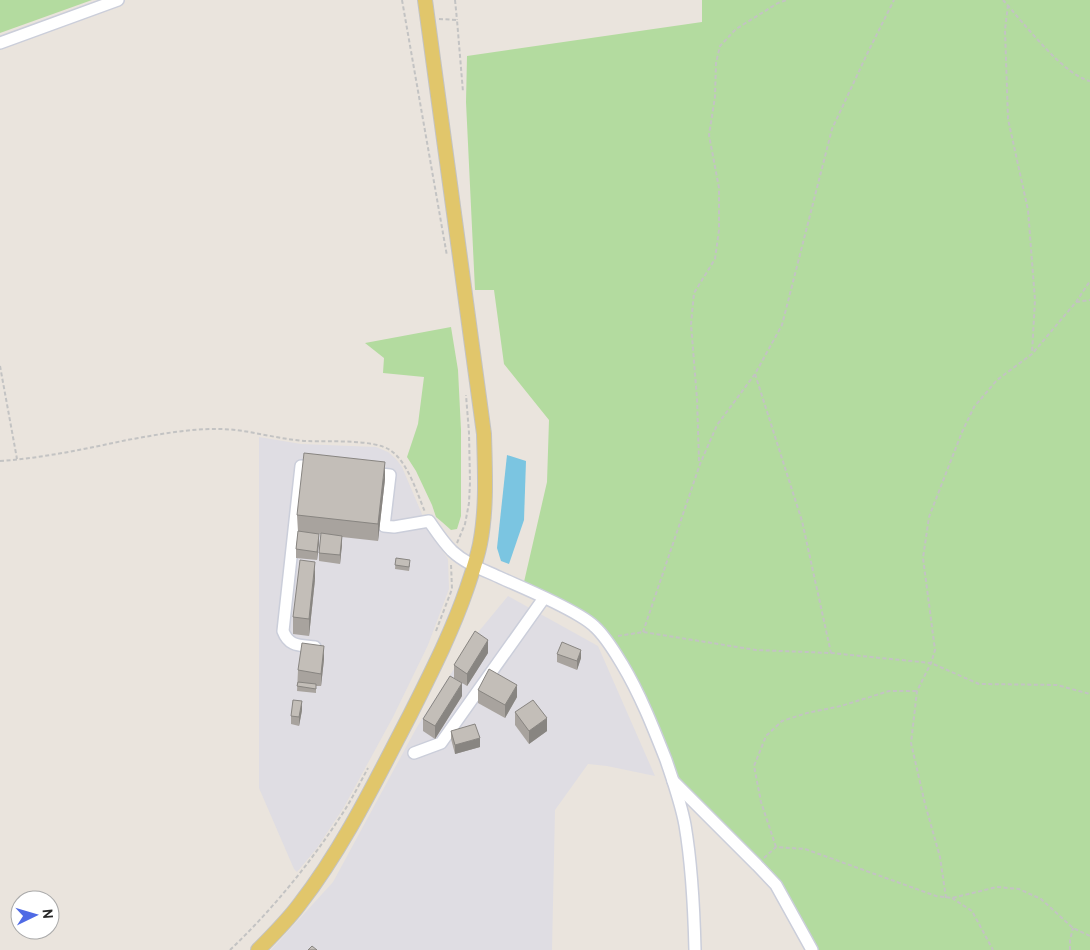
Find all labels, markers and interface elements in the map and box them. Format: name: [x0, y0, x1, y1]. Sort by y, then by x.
north arrow: [10, 890, 60, 940]
text: N: [38, 908, 55, 920]

